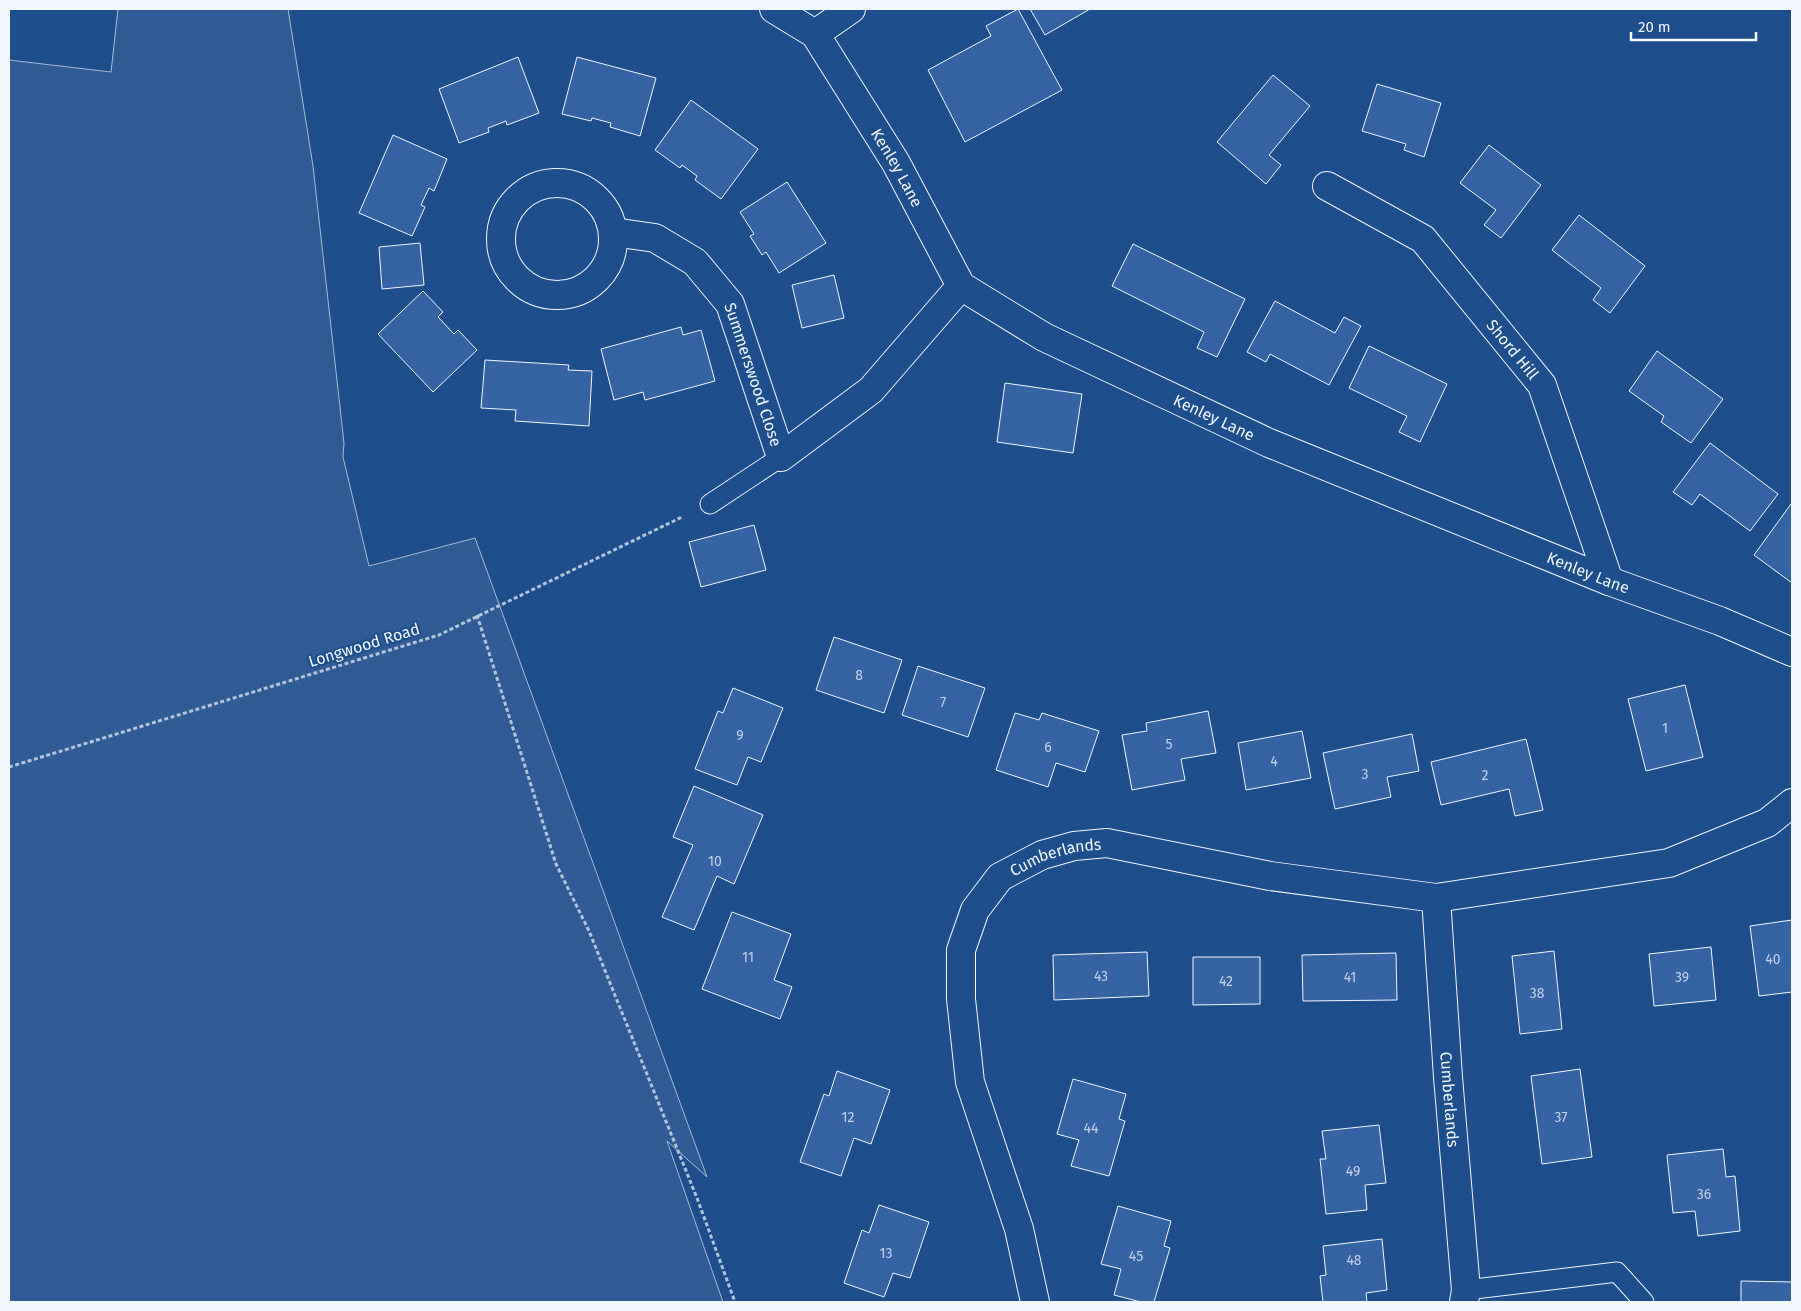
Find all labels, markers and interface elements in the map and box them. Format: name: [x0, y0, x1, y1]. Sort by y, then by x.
scale bar: [1631, 10, 1756, 42]
text: 20 m: [1638, 18, 1671, 36]
street label: Kenley Lane: [867, 125, 927, 210]
street label: Summerswood Close: [721, 300, 786, 449]
street label: Shord Hill: [1483, 315, 1543, 383]
street label: Kenley Lane: [1171, 390, 1258, 444]
street label: Kenley Lane: [1544, 547, 1632, 597]
street label: Longwood Road: [306, 619, 422, 671]
house number: 8: [855, 667, 863, 684]
house number: 7: [940, 694, 946, 711]
house number: 1: [1662, 720, 1668, 737]
house number: 9: [736, 727, 744, 744]
house number: 5: [1165, 736, 1173, 753]
house number: 6: [1044, 739, 1052, 756]
house number: 4: [1270, 753, 1278, 770]
house number: 3: [1362, 766, 1369, 783]
house number: 2: [1482, 767, 1489, 784]
street label: Cumberlands: [1006, 834, 1102, 880]
house number: 10: [708, 853, 722, 870]
house number: 11: [742, 949, 754, 966]
house number: 40: [1765, 951, 1781, 968]
house number: 43: [1094, 968, 1108, 985]
house number: 41: [1344, 969, 1356, 986]
house number: 39: [1675, 969, 1689, 986]
house number: 42: [1219, 973, 1233, 990]
house number: 38: [1530, 985, 1545, 1002]
street label: Cumberlands: [1437, 1051, 1463, 1148]
house number: 12: [842, 1109, 855, 1126]
house number: 37: [1554, 1109, 1568, 1126]
house number: 44: [1084, 1120, 1099, 1137]
house number: 49: [1346, 1163, 1360, 1180]
house number: 36: [1697, 1186, 1711, 1203]
house number: 13: [879, 1245, 893, 1262]
house number: 45: [1129, 1248, 1143, 1265]
house number: 48: [1346, 1252, 1362, 1269]

